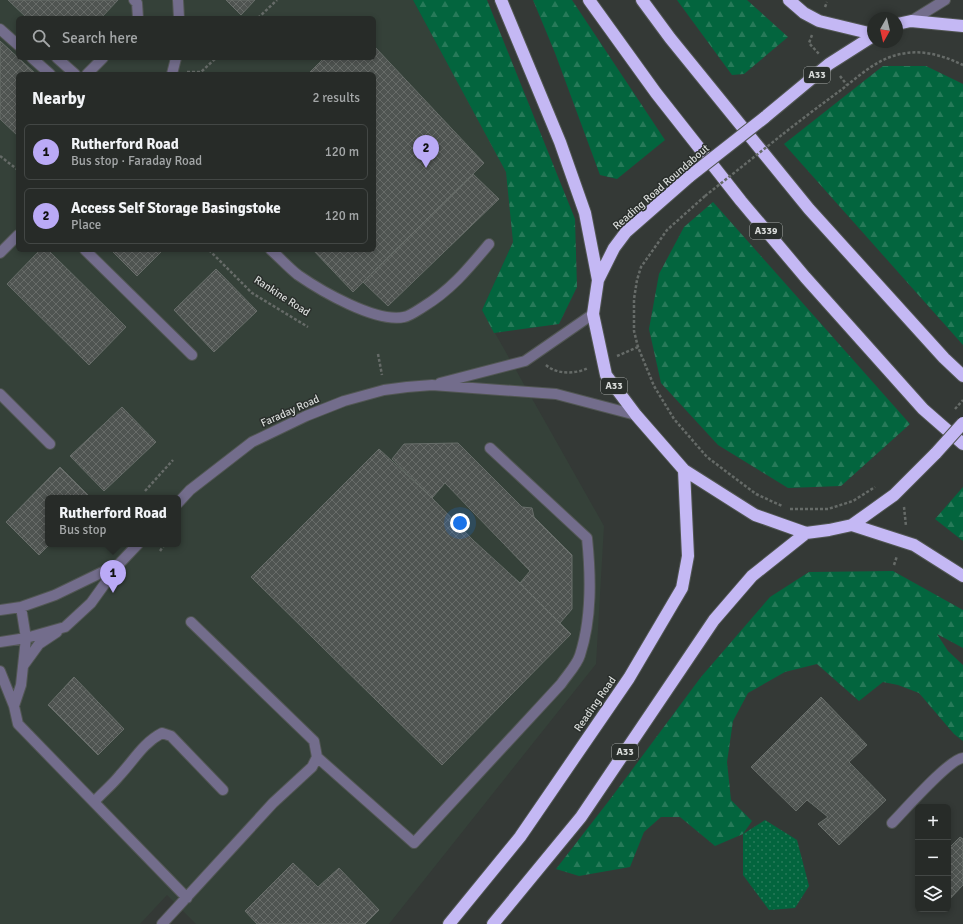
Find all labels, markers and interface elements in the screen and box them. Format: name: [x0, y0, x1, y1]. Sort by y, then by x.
north arrow: [867, 12, 903, 48]
search box: [16, 16, 376, 60]
icon: search: [30, 27, 52, 49]
text: Search here: [62, 29, 138, 47]
road number: A33: [804, 67, 830, 83]
text: Nearby: [32, 88, 85, 109]
text: 2 results: [312, 90, 360, 106]
text: Rutherford Road: [71, 135, 179, 153]
pin: 2: [413, 135, 439, 168]
street label: Reading Road Roundabout: [610, 142, 712, 232]
text: 1: [42, 144, 50, 160]
text: 120 m: [325, 144, 359, 160]
text: Bus stop · Faraday Road: [71, 153, 202, 169]
text: Access Self Storage Basingstoke: [71, 199, 281, 217]
text: 2: [42, 208, 50, 224]
text: 120 m: [325, 208, 359, 224]
text: Place: [71, 217, 101, 233]
road number: A339: [750, 223, 782, 239]
street label: Rankine Road: [252, 273, 313, 319]
road number: A33: [601, 378, 627, 394]
street label: Faraday Road: [259, 392, 321, 430]
popup: [45, 495, 181, 547]
text: Rutherford Road: [59, 504, 167, 522]
your location: [450, 513, 470, 533]
text: Bus stop: [59, 522, 106, 538]
pin: 1: [100, 560, 126, 593]
street label: Reading Road: [571, 674, 619, 734]
road number: A33: [612, 744, 638, 760]
map controls: [915, 804, 951, 912]
button: +: [915, 804, 951, 840]
button: −: [915, 840, 951, 876]
button: layers: [915, 876, 951, 912]

